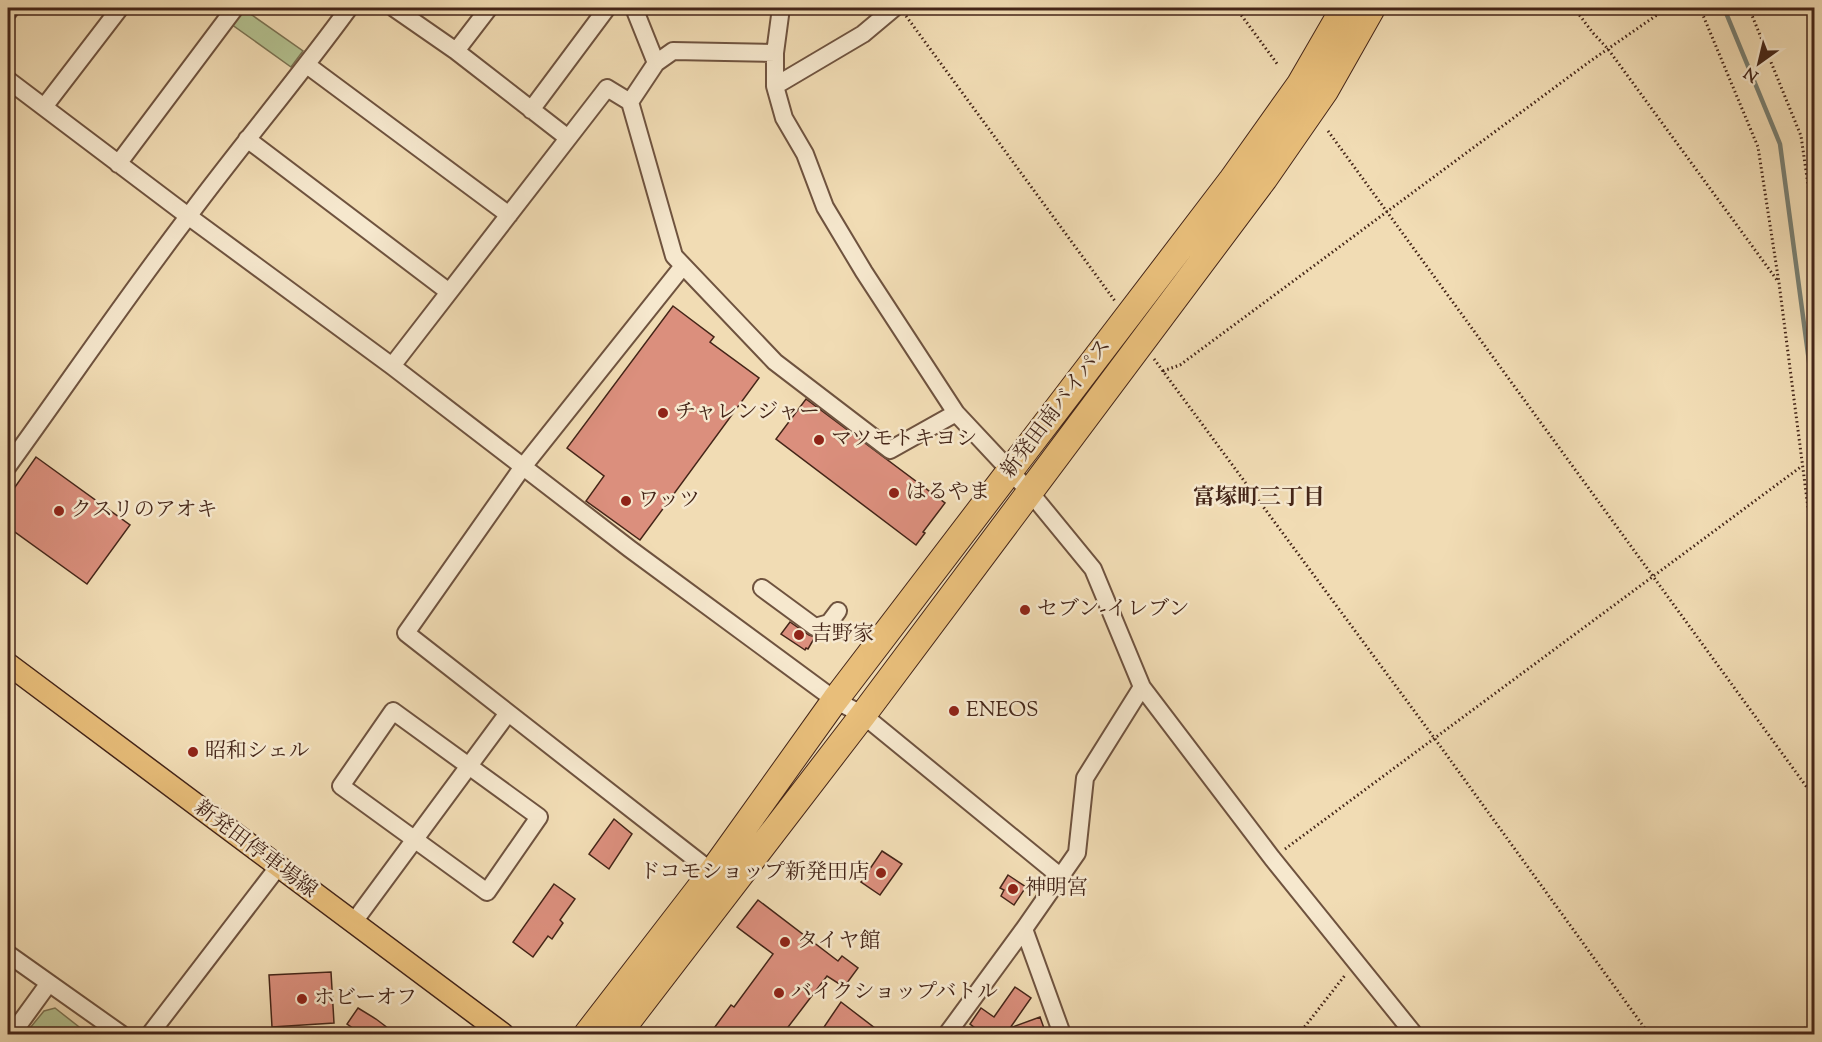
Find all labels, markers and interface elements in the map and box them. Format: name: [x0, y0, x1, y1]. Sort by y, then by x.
north arrow: [1729, 33, 1789, 93]
text: N: [1740, 60, 1764, 86]
street label: 新発田南バイパス: [995, 333, 1119, 485]
place label: チャレンジャー: [675, 398, 820, 428]
marker: チャレンジャー: [656, 406, 670, 420]
place label: マツモトキヨシ: [831, 425, 977, 455]
marker: マツモトキヨシ: [812, 433, 826, 447]
place label: はるやま: [906, 478, 990, 508]
district label: 富塚町三丁目: [1193, 483, 1325, 515]
place label: ワッツ: [638, 486, 700, 516]
marker: はるやま: [887, 486, 901, 500]
marker: ワッツ: [619, 494, 633, 508]
place label: クスリのアオキ: [71, 496, 218, 526]
marker: クスリのアオキ: [52, 504, 66, 518]
place label: セブン-イレブン: [1037, 595, 1189, 625]
marker: セブン-イレブン: [1018, 603, 1032, 617]
place label: 吉野家: [811, 620, 874, 650]
marker: 吉野家: [792, 628, 806, 642]
place label: ENEOS: [966, 696, 1039, 726]
marker: ENEOS: [947, 704, 961, 718]
place label: 昭和シェル: [205, 737, 310, 767]
marker: 昭和シェル: [186, 745, 200, 759]
street label: 新発田停車場線: [187, 794, 323, 906]
place label: ドコモショップ新発田店: [639, 858, 869, 888]
marker: ドコモショップ新発田店: [874, 866, 888, 880]
place label: 神明宮: [1025, 874, 1088, 904]
marker: 神明宮: [1006, 882, 1020, 896]
place label: タイヤ館: [797, 927, 881, 957]
marker: タイヤ館: [778, 935, 792, 949]
place label: バイクショップバトル: [791, 978, 998, 1008]
place label: ホビーオフ: [314, 984, 417, 1014]
marker: バイクショップバトル: [772, 986, 786, 1000]
marker: ホビーオフ: [295, 992, 309, 1006]

